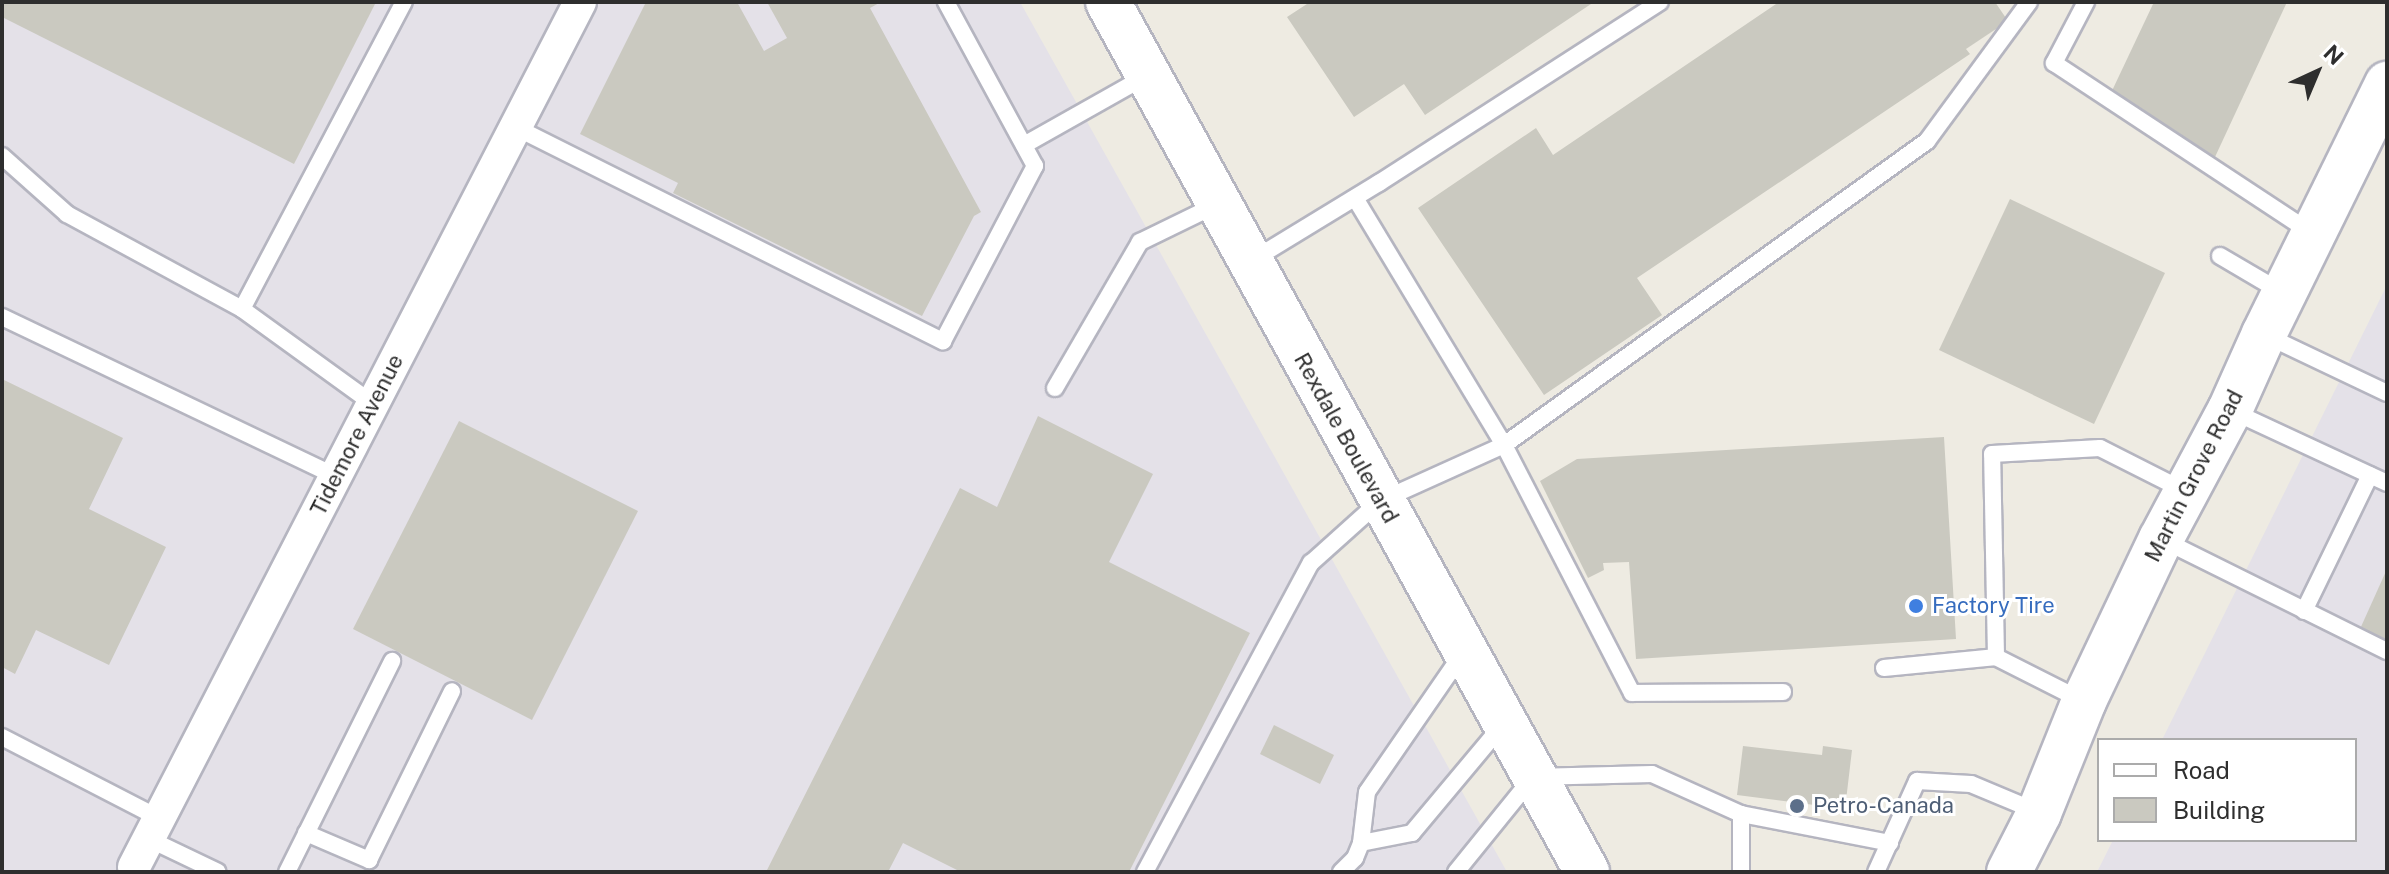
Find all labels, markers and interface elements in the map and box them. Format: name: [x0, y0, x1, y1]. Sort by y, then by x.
north arrow: [2277, 32, 2357, 112]
text: N: [2318, 39, 2349, 70]
street label: Rexdale Boulevard: [1288, 348, 1404, 528]
street label: Tidemore Avenue: [305, 350, 409, 520]
street label: Martin Grove Road: [2139, 386, 2249, 566]
place label: Factory Tire: [1932, 593, 2055, 619]
marker: Factory Tire: [1907, 597, 1925, 615]
legend: [2097, 738, 2357, 842]
text: Road: [2173, 756, 2230, 784]
place label: Petro-Canada: [1813, 793, 1954, 819]
text: Building: [2173, 796, 2265, 824]
marker: Petro-Canada: [1788, 797, 1806, 815]

